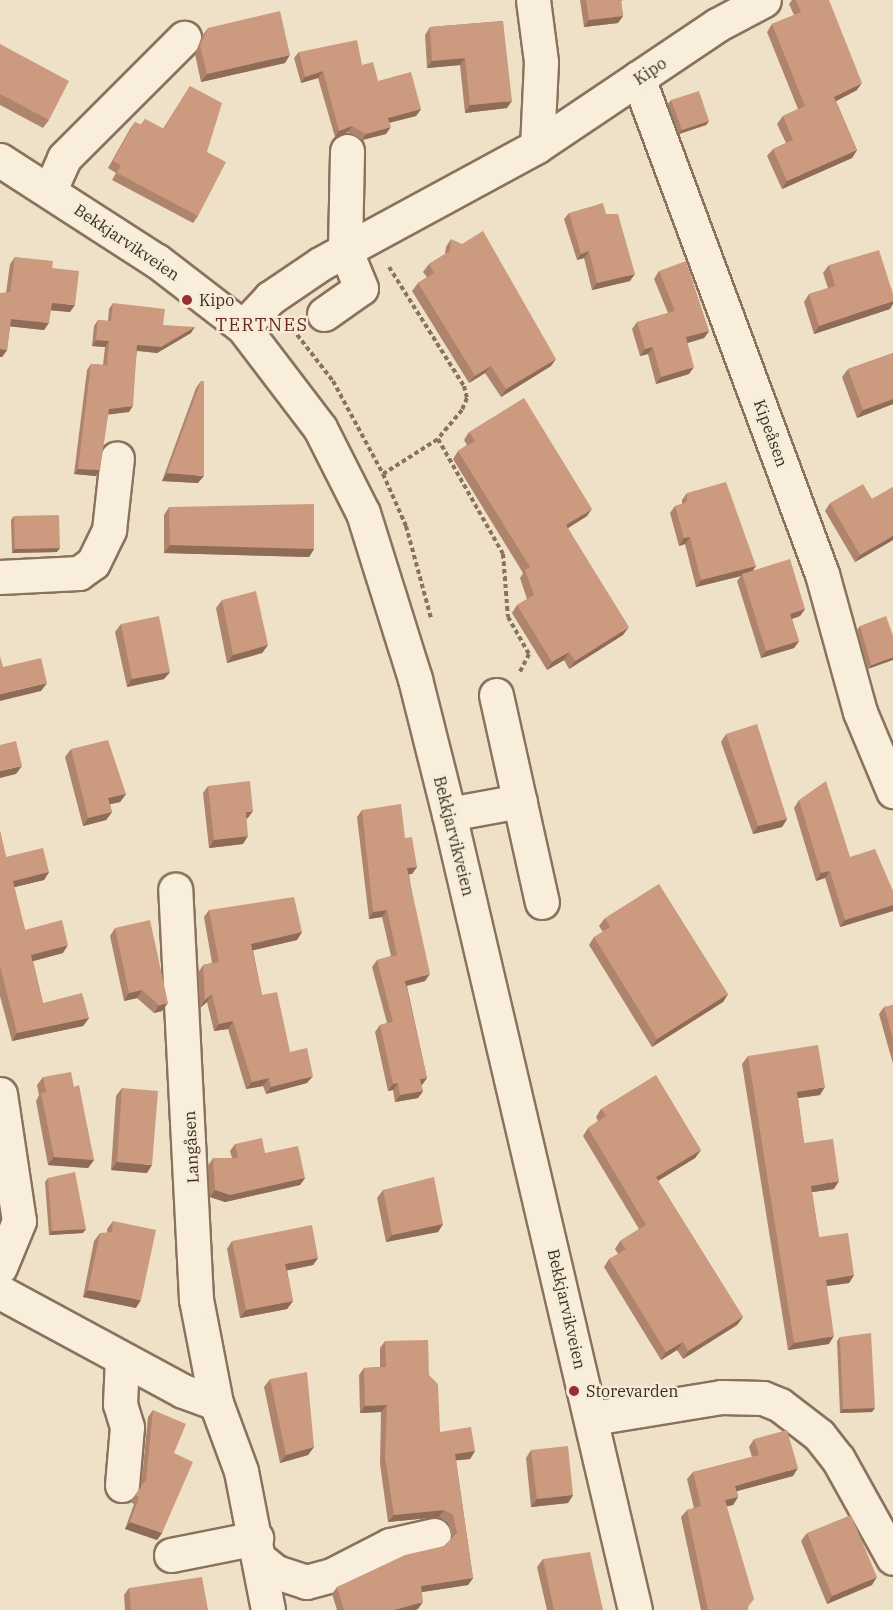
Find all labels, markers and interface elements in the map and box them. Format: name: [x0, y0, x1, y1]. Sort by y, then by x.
street label: Kipo: [630, 53, 670, 89]
street label: Bekkjarvikveien: [71, 200, 183, 284]
place label: Kipo: [199, 290, 234, 310]
marker: Kipo: [180, 293, 194, 307]
district label: TERTNES: [215, 314, 309, 336]
street label: Kipeåsen: [750, 397, 792, 469]
street label: Bekkjarvikveien: [430, 774, 478, 898]
street label: Langåsen: [180, 1110, 202, 1184]
street label: Bekkjarvikveien: [544, 1247, 590, 1371]
place label: Storevarden: [586, 1381, 678, 1401]
marker: Storevarden: [567, 1384, 581, 1398]

